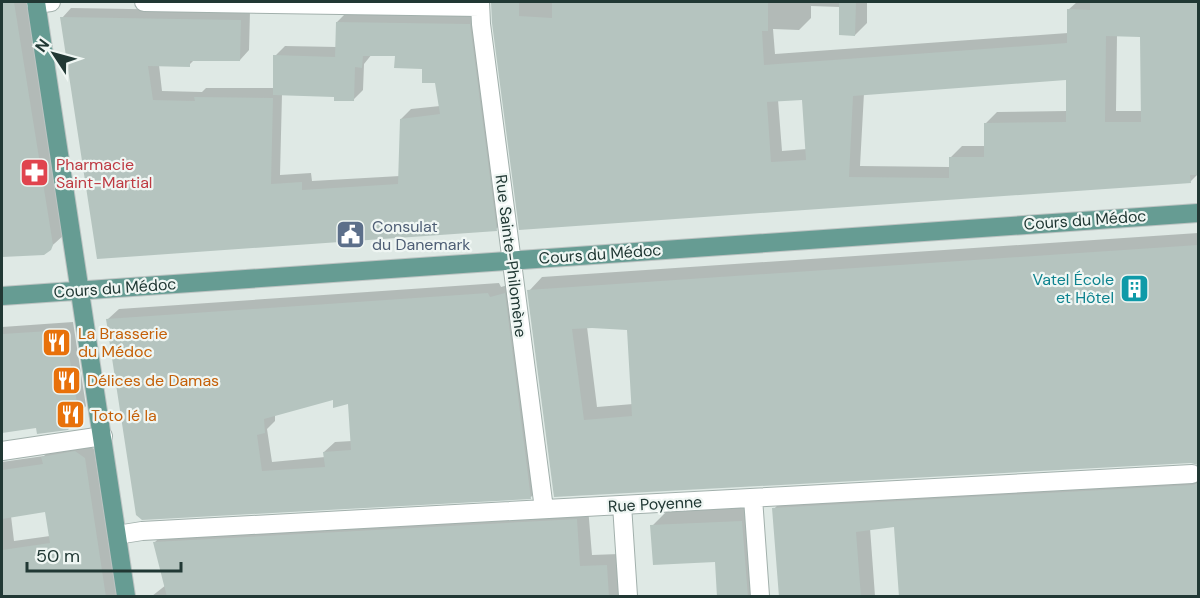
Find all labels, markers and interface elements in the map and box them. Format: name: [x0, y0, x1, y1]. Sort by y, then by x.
north arrow: [24, 24, 84, 84]
text: N: [30, 35, 54, 56]
place label: Pharmacie Saint-Martial: [56, 154, 152, 193]
pharmacy icon: Pharmacie Saint-Martial: [19, 157, 51, 189]
street label: Rue Sainte-Philomène: [491, 173, 531, 339]
street label: Cours du Médoc: [1023, 205, 1147, 235]
place label: Consulat du Danemark: [372, 216, 470, 255]
public building icon: Consulat du Danemark: [335, 219, 367, 251]
street label: Cours du Médoc: [538, 239, 662, 269]
place label: Vatel École et Hôtel: [1032, 269, 1114, 308]
building icon: Vatel École et Hôtel: [1119, 272, 1151, 304]
street label: Cours du Médoc: [53, 273, 177, 303]
place label: La Brasserie du Médoc: [78, 323, 168, 362]
restaurant icon: La Brasserie du Médoc: [41, 326, 73, 358]
restaurant icon: Délices de Damas: [50, 364, 82, 396]
place label: Délices de Damas: [87, 370, 219, 391]
restaurant icon: Toto lé la: [54, 399, 86, 431]
place label: Toto lé la: [91, 405, 157, 426]
street label: Rue Poyenne: [607, 491, 703, 517]
scale bar: [27, 535, 182, 573]
text: 50 m: [36, 544, 80, 568]

